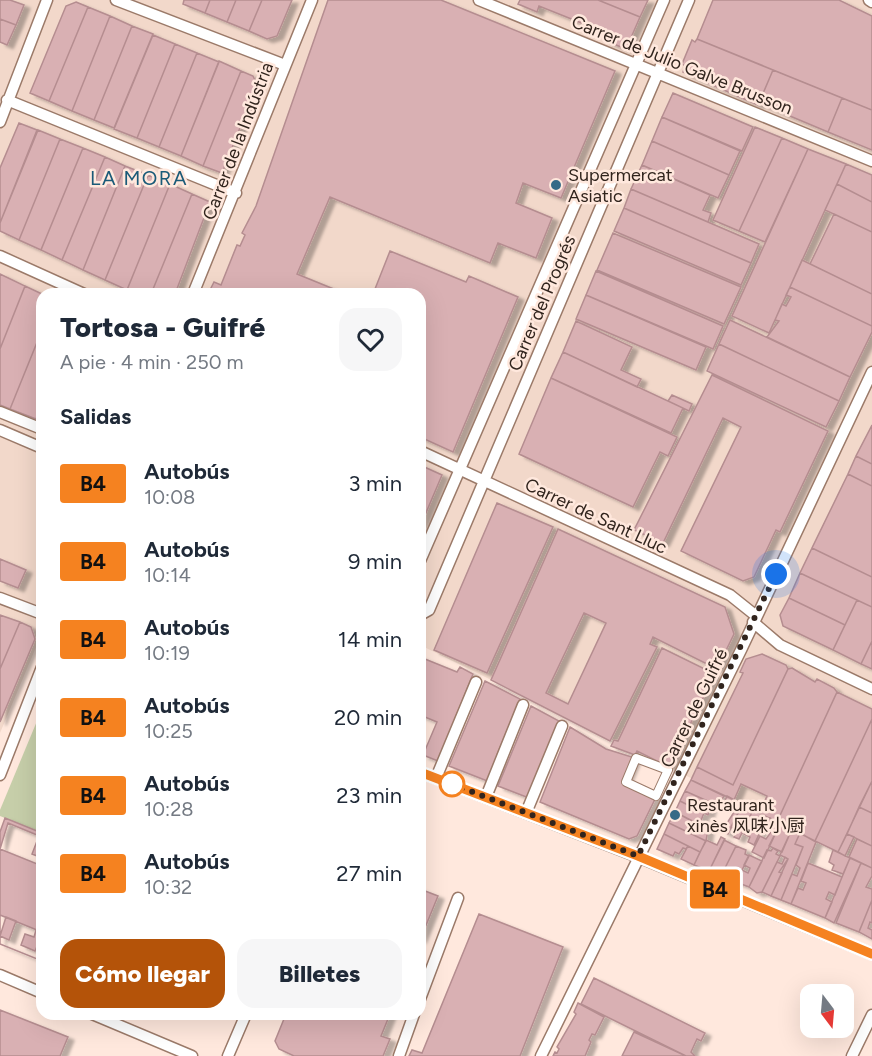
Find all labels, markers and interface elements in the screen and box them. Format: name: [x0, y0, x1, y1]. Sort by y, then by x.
street label: Carrer de Julio Galve Brusson: [568, 11, 796, 119]
street label: Carrer de la Indústria: [198, 59, 278, 223]
place label: Supermercat Asiatic: [568, 164, 673, 207]
district label: LA MORA: [90, 166, 188, 190]
marker: Supermercat Asiatic: [549, 178, 563, 192]
street label: Carrer del Progrés: [504, 232, 580, 374]
button: heart: [339, 308, 402, 371]
text: Tortosa - Guifré: [60, 310, 265, 344]
text: A pie · 4 min · 250 m: [60, 350, 243, 374]
text: Salidas: [60, 403, 131, 430]
text: Autobús: [144, 458, 230, 485]
text: 3 min: [348, 470, 402, 497]
text: B4: [80, 471, 106, 496]
street label: Carrer de Sant Lluc: [522, 473, 671, 559]
text: 10:08: [144, 485, 195, 509]
text: Autobús: [144, 536, 230, 563]
text: 9 min: [348, 548, 402, 575]
text: B4: [80, 549, 106, 574]
your location: [761, 559, 791, 589]
text: 10:14: [144, 563, 191, 587]
text: Autobús: [144, 614, 230, 641]
text: 14 min: [338, 626, 402, 653]
text: B4: [80, 627, 106, 652]
text: 10:19: [144, 641, 190, 665]
street label: Carrer de Guifré: [656, 645, 732, 771]
text: Autobús: [144, 692, 230, 719]
text: 20 min: [334, 704, 402, 731]
text: B4: [80, 705, 106, 730]
text: 10:25: [144, 719, 193, 743]
text: Autobús: [144, 770, 230, 797]
unlabelled marker: [439, 771, 465, 797]
text: 23 min: [336, 782, 402, 809]
text: B4: [80, 783, 106, 808]
place label: Restaurant xinès 风味小厨: [687, 794, 804, 837]
text: 10:28: [144, 797, 194, 821]
marker: Restaurant xinès 风味小厨: [668, 808, 682, 822]
text: Autobús: [144, 848, 230, 875]
text: 27 min: [336, 860, 402, 887]
text: B4: [80, 861, 106, 886]
line badge: B4: [688, 870, 742, 908]
text: 10:32: [144, 875, 192, 899]
text: B4: [702, 877, 728, 902]
button: Cómo llegar: [60, 939, 225, 1008]
button: Billetes: [237, 939, 402, 1008]
north arrow: [800, 984, 854, 1038]
map controls: [800, 984, 854, 1038]

